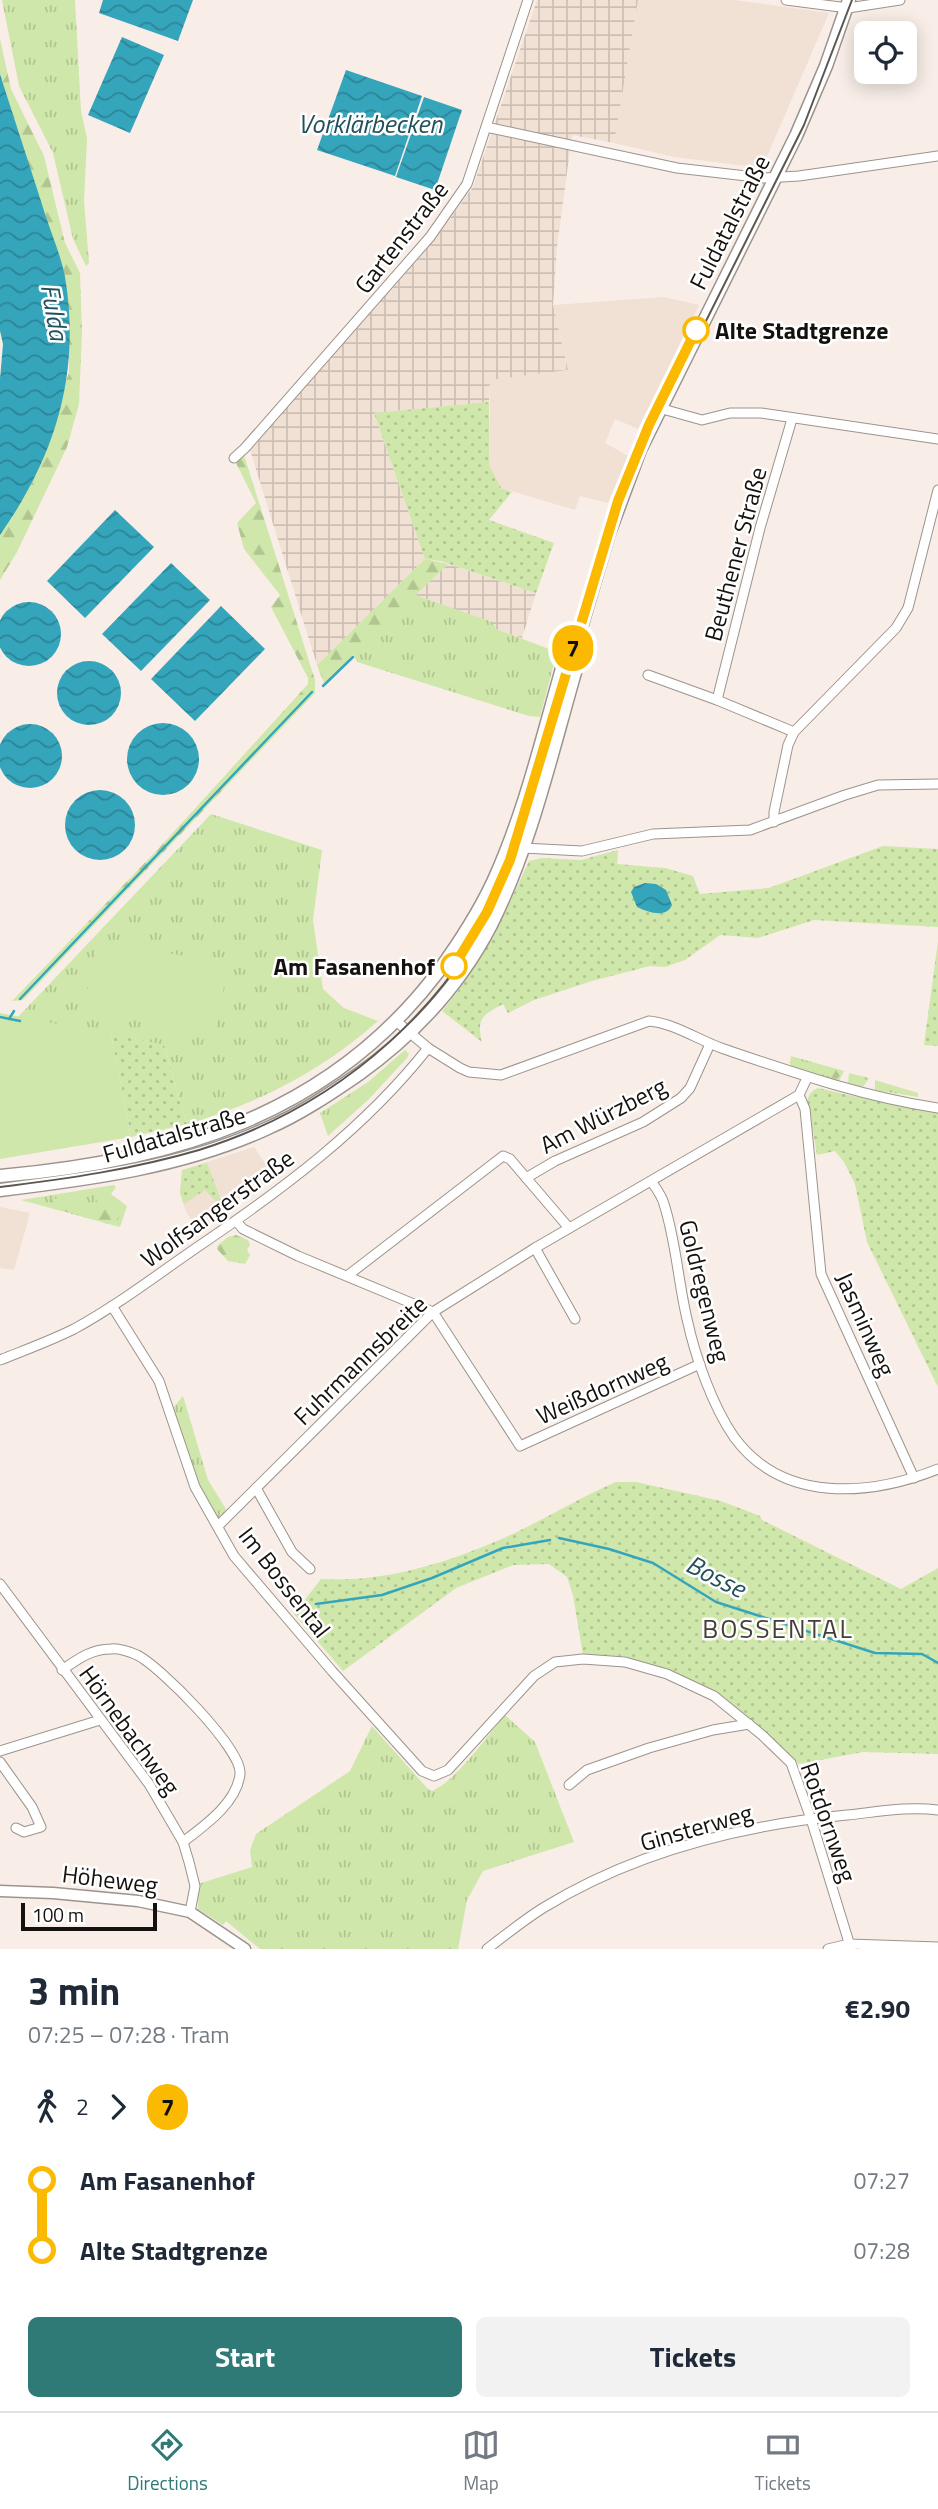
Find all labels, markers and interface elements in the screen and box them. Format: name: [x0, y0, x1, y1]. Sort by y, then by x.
map controls: [854, 21, 917, 84]
button: locate: [854, 21, 917, 84]
water label: Vorklärbecken: [298, 104, 443, 143]
street label: Fuldatalstraße: [680, 148, 778, 296]
street label: Gartenstraße: [345, 173, 457, 301]
water label: Fulda: [31, 281, 79, 345]
place label: Alte Stadtgrenze: [715, 312, 888, 348]
marker: Alte Stadtgrenze: [683, 317, 709, 343]
street label: Beuthener Straße: [694, 463, 776, 645]
line badge: 7: [550, 625, 596, 671]
text: 7: [566, 630, 580, 666]
place label: Am Fasanenhof: [274, 948, 435, 984]
marker: Am Fasanenhof: [441, 953, 467, 979]
street label: Am Würzberg: [533, 1068, 673, 1162]
street label: Fuldatalstraße: [98, 1096, 250, 1172]
street label: Wolfsangerstraße: [133, 1140, 301, 1276]
street label: Goldregenweg: [670, 1216, 740, 1366]
street label: Jasminweg: [827, 1266, 905, 1382]
street label: Fuhrmannsbreite: [285, 1287, 435, 1433]
street label: Weißdornweg: [530, 1343, 674, 1433]
street label: Im Bossental: [230, 1519, 340, 1645]
water label: Bosse: [679, 1545, 754, 1608]
district label: BOSSENTAL: [702, 1609, 854, 1648]
street label: Hörnebachweg: [71, 1658, 189, 1802]
street label: Rotdornweg: [792, 1757, 866, 1887]
street label: Ginsterweg: [635, 1794, 757, 1860]
street label: Höheweg: [60, 1855, 160, 1903]
scale bar: [21, 1900, 158, 1932]
text: 100 m: [32, 1900, 84, 1929]
text: 3 min: [28, 1962, 120, 2020]
text: €2.90: [845, 1989, 910, 2028]
text: 07:25 – 07:28 · Tram: [28, 2017, 230, 2052]
icon: walk: [28, 2088, 66, 2126]
icon: forward: [99, 2088, 137, 2126]
text: 2: [76, 2089, 89, 2124]
text: 7: [161, 2089, 174, 2125]
text: Am Fasanenhof: [80, 2161, 255, 2200]
text: 07:27: [853, 2163, 910, 2198]
text: Alte Stadtgrenze: [80, 2231, 268, 2270]
text: 07:28: [853, 2233, 910, 2268]
button: Start: [28, 2317, 462, 2397]
button: Tickets: [476, 2317, 910, 2397]
tab: Directions: [127, 2426, 208, 2497]
tab: Map: [462, 2426, 500, 2497]
tab: Tickets: [754, 2426, 811, 2497]

